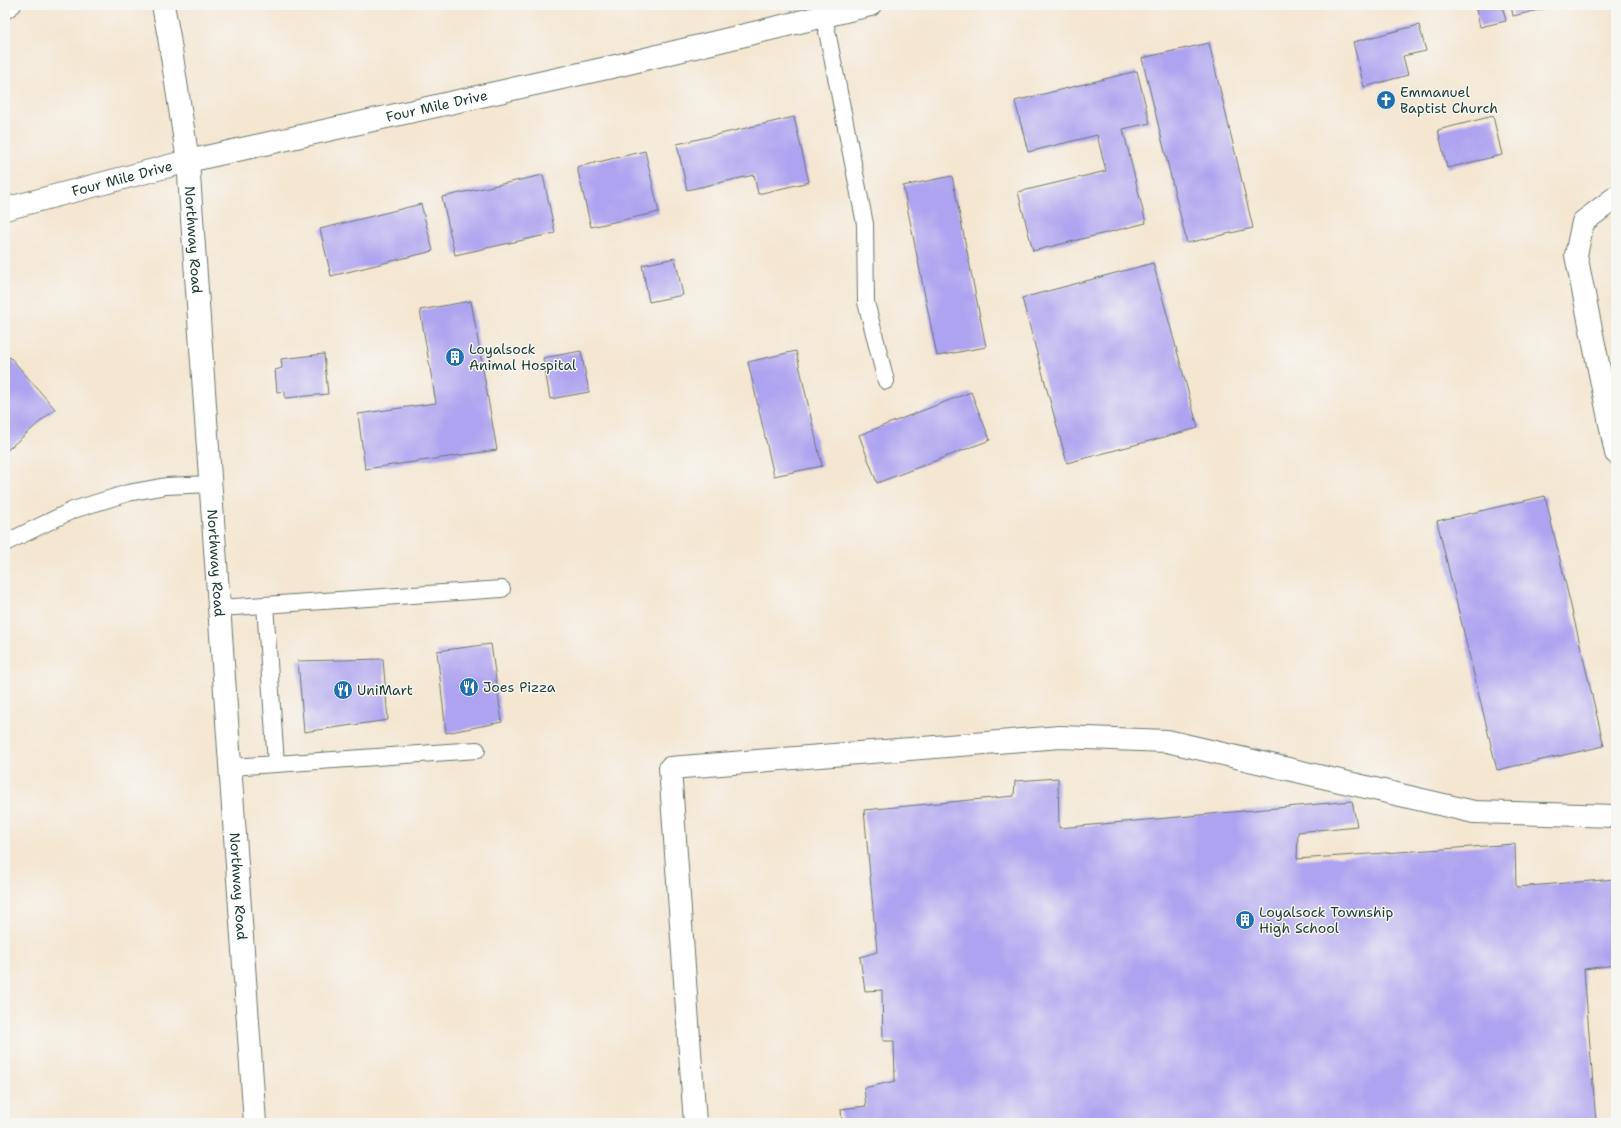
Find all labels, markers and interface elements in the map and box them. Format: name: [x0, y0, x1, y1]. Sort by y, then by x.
place label: Emmanuel Baptist Church: [1400, 83, 1498, 117]
street label: Four Mile Drive: [384, 86, 489, 126]
church icon: Emmanuel Baptist Church: [1375, 89, 1397, 111]
street label: Four Mile Drive: [70, 156, 175, 200]
street label: Northway Road: [181, 185, 206, 294]
place label: Loyalsock Animal Hospital: [469, 340, 577, 374]
building icon: Loyalsock Animal Hospital: [444, 346, 466, 368]
street label: Northway Road: [203, 509, 229, 618]
restaurant icon: Joes Pizza: [458, 676, 480, 698]
place label: Joes Pizza: [483, 678, 556, 696]
restaurant icon: UniMart: [332, 679, 354, 701]
place label: UniMart: [357, 681, 413, 699]
street label: Northway Road: [226, 832, 251, 941]
place label: Loyalsock Township High School: [1259, 903, 1393, 937]
building icon: Loyalsock Township High School: [1234, 909, 1256, 931]

